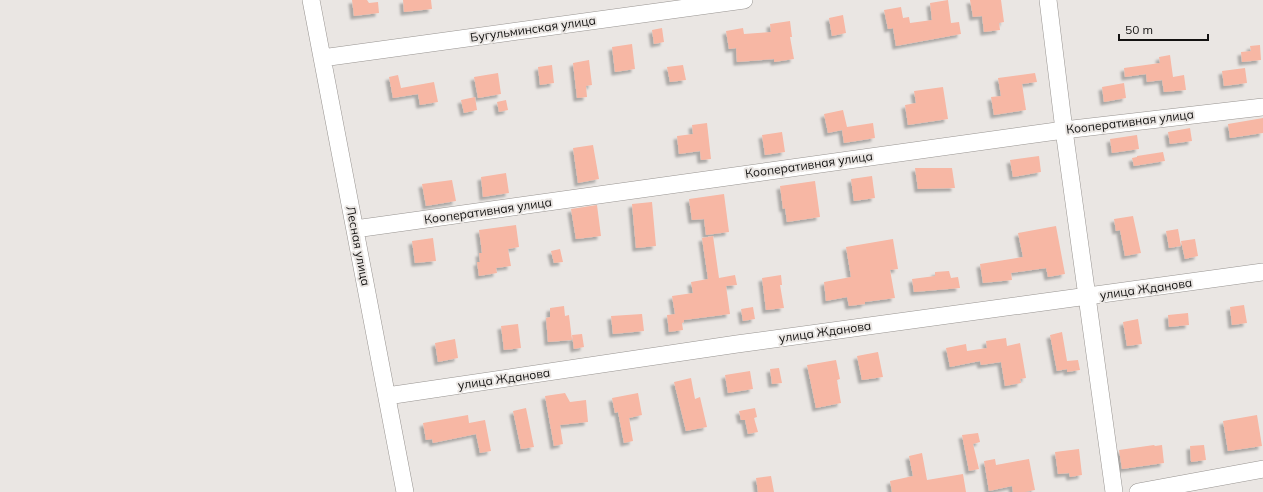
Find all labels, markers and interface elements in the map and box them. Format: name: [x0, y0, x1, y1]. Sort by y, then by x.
street label: Бугульминская улица: [469, 12, 597, 45]
scale bar: [1119, 16, 1208, 42]
text: 50 m: [1125, 22, 1153, 37]
street label: Кооперативная улица: [1065, 106, 1195, 137]
street label: Кооперативная улица: [744, 148, 874, 181]
street label: Кооперативная улица: [423, 194, 553, 227]
street label: Лесная улица: [343, 205, 374, 287]
street label: улица Жданова: [1099, 275, 1193, 302]
street label: улица Жданова: [778, 318, 872, 345]
street label: улица Жданова: [457, 365, 551, 392]

